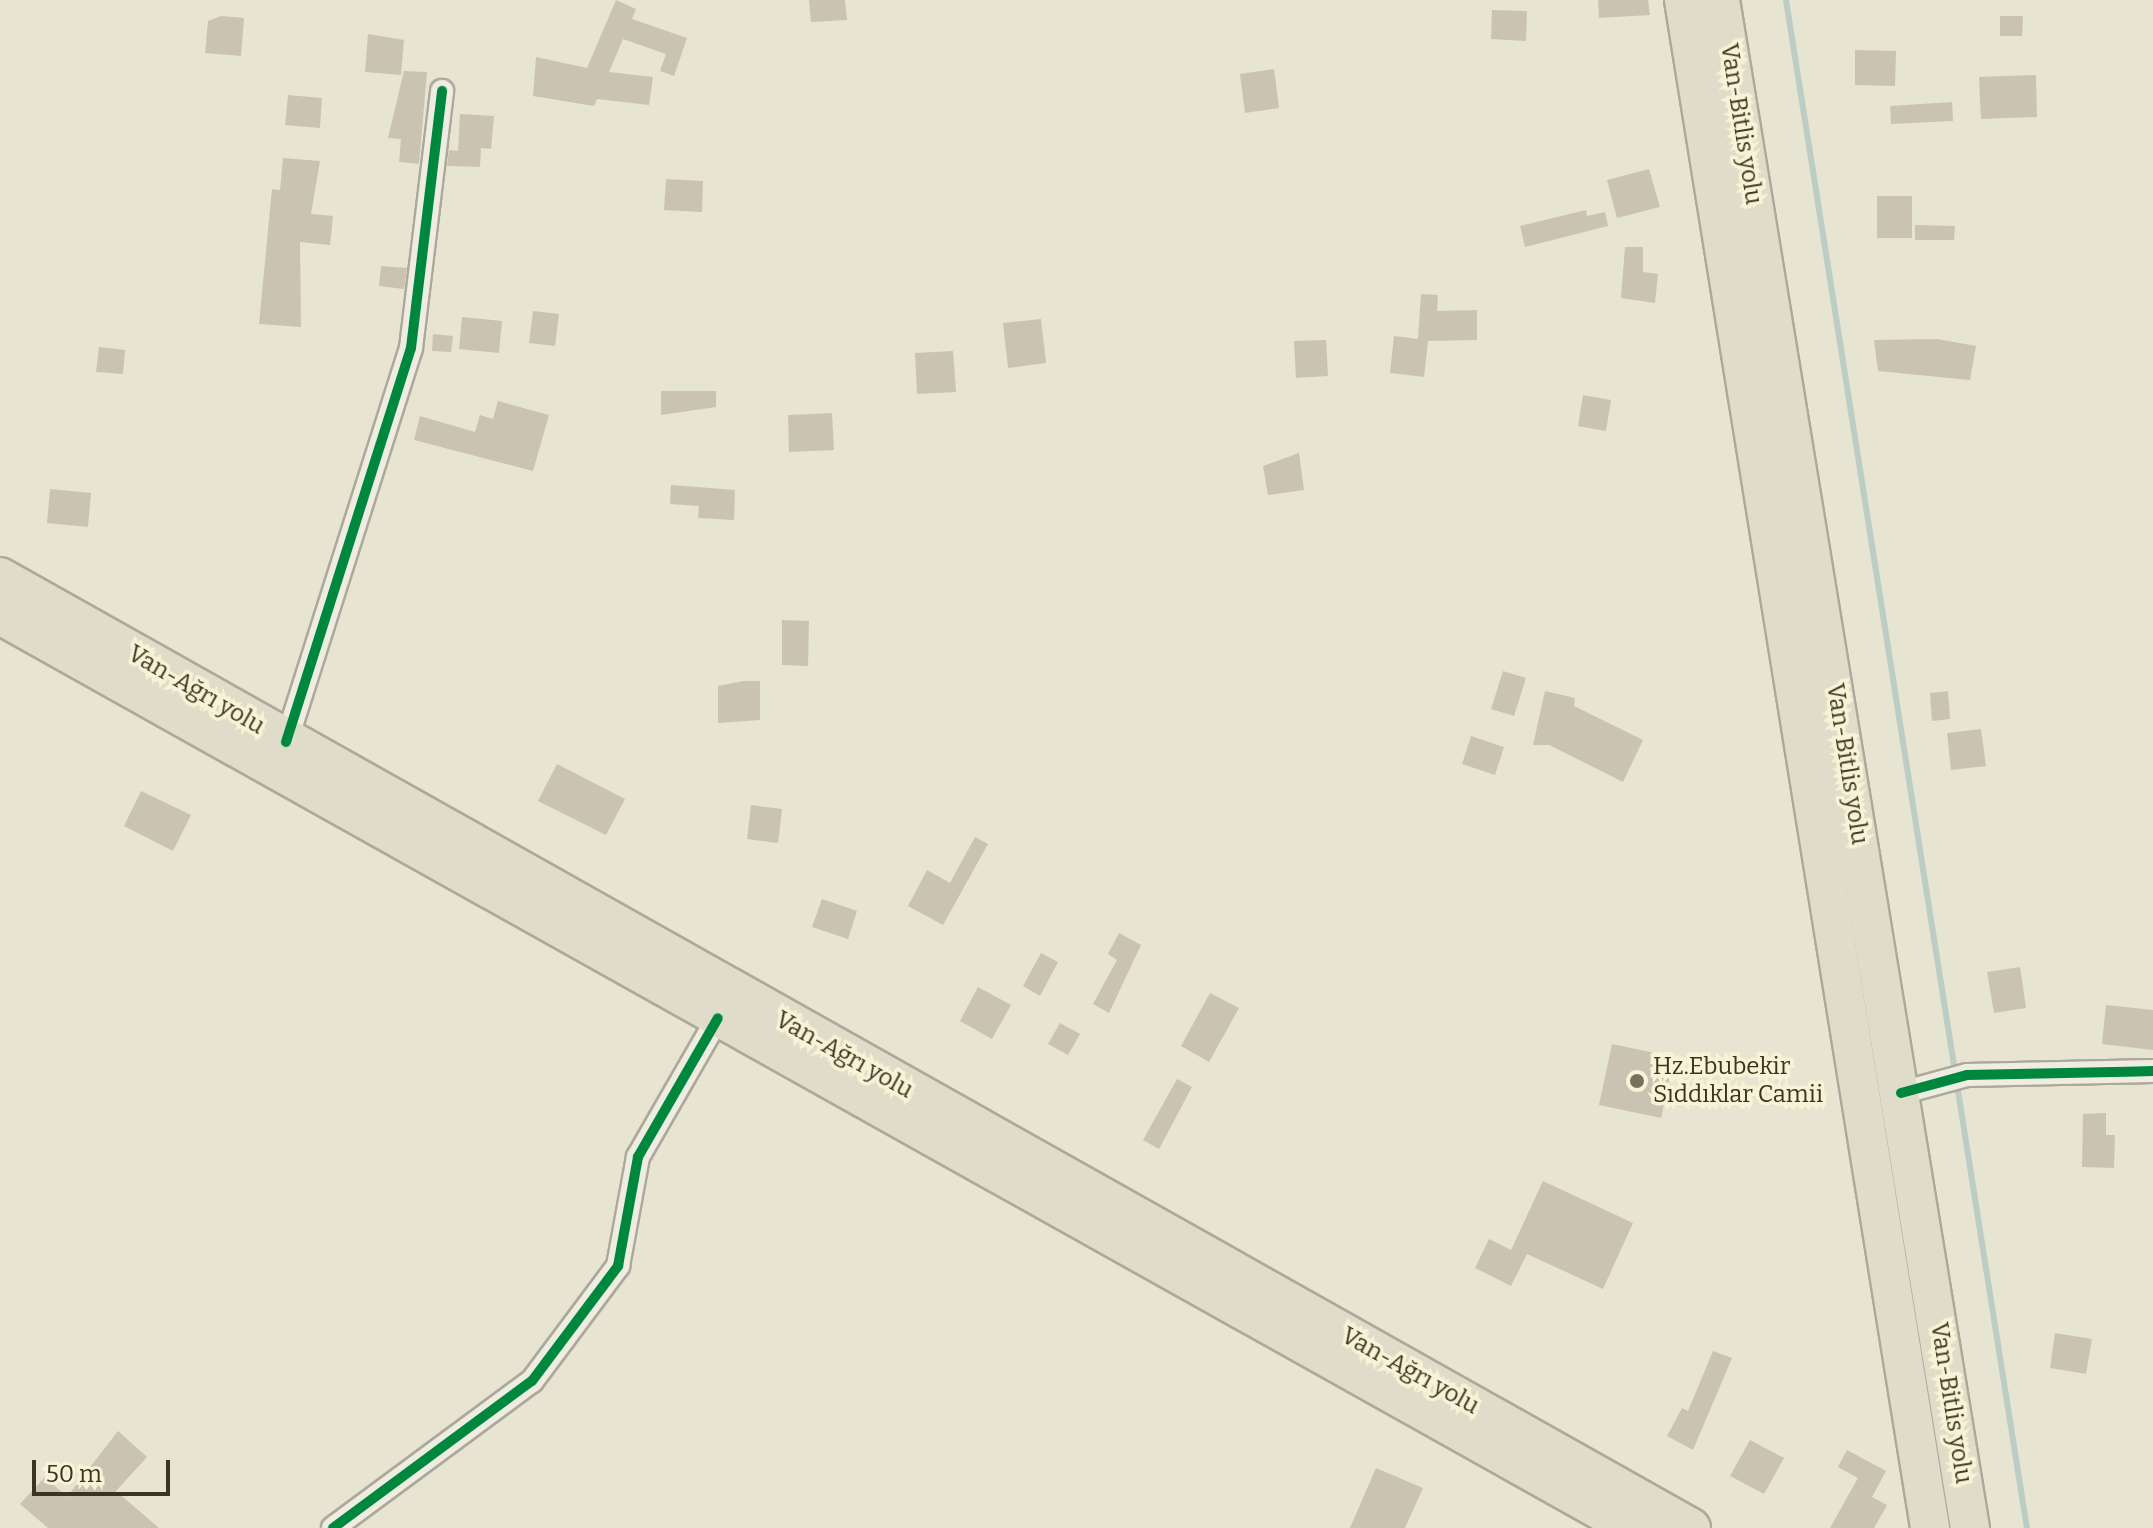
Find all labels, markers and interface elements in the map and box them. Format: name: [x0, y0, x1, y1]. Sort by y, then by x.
street label: Van-Bitlis yolu: [1714, 41, 1768, 207]
street label: Van-Ağrı yolu: [123, 639, 269, 741]
street label: Van-Bitlis yolu: [1820, 681, 1874, 847]
street label: Van-Ağrı yolu: [770, 1005, 918, 1105]
place label: Hz.Ebubekir Sıddıklar Camii: [1653, 1053, 1823, 1109]
marker: Hz.Ebubekir Sıddıklar Camii: [1628, 1072, 1646, 1090]
street label: Van-Bitlis yolu: [1924, 1320, 1978, 1486]
street label: Van-Ağrı yolu: [1336, 1321, 1484, 1421]
scale bar: [36, 1444, 174, 1494]
text: 50 m: [46, 1460, 102, 1488]

